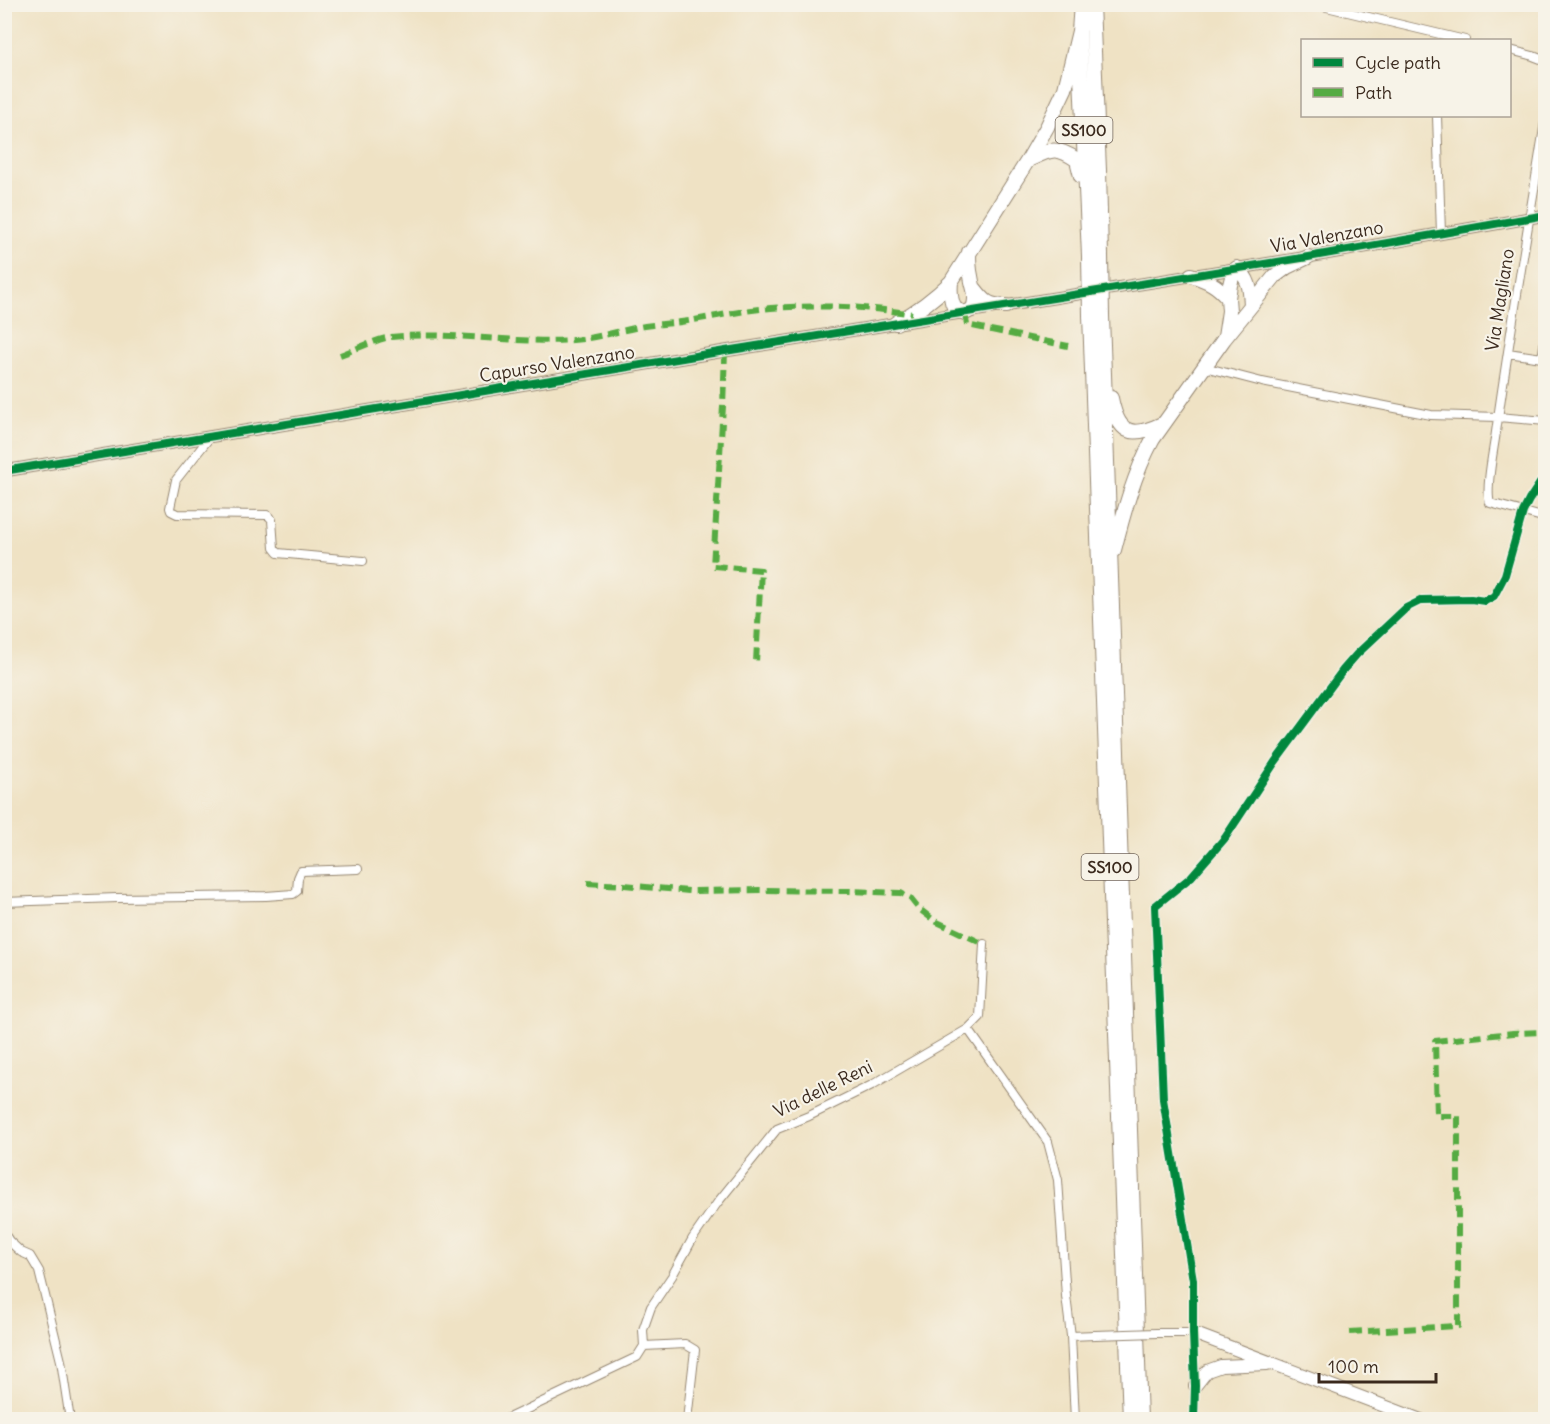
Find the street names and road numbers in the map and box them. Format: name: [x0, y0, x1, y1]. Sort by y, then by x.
road number: SS100: [1056, 117, 1112, 143]
street label: Via Valenzano: [1269, 215, 1385, 258]
street label: Via Magliano: [1480, 247, 1519, 353]
street label: Capurso Valenzano: [478, 340, 636, 387]
road number: SS100: [1082, 854, 1138, 880]
street label: Via delle Reni: [770, 1055, 876, 1122]

